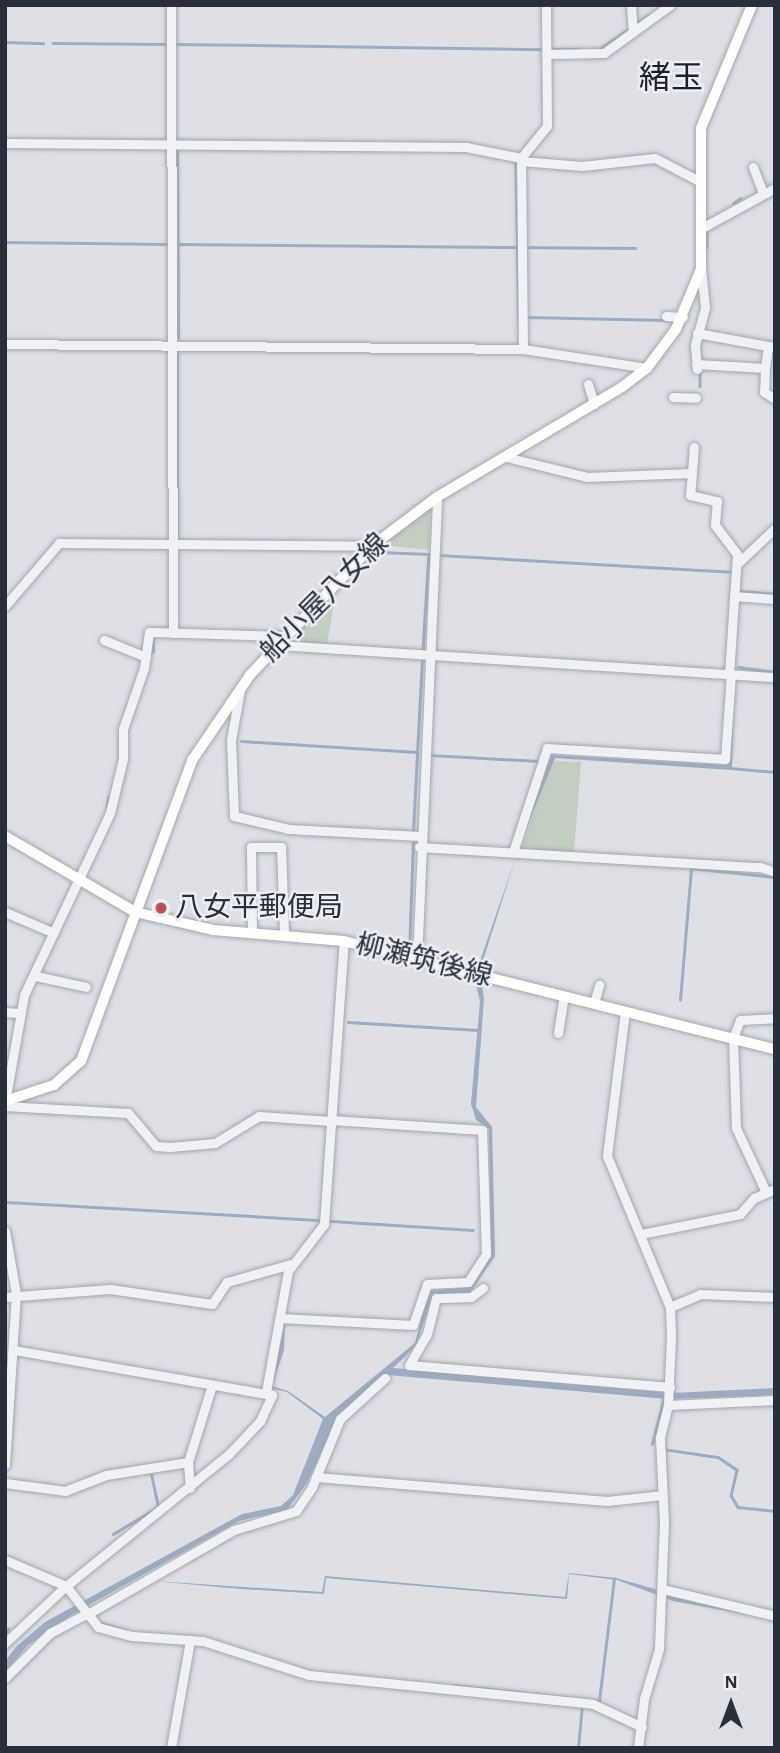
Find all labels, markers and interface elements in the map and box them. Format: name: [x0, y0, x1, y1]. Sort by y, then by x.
district label: 緒玉: [639, 59, 703, 97]
street label: 船小屋八女線: [254, 527, 396, 669]
place label: 八女平郵便局: [175, 891, 343, 925]
marker: 八女平郵便局: [153, 900, 169, 916]
street label: 柳瀬筑後線: [352, 928, 496, 994]
north arrow: [696, 1669, 766, 1739]
text: N: [724, 1673, 738, 1692]

